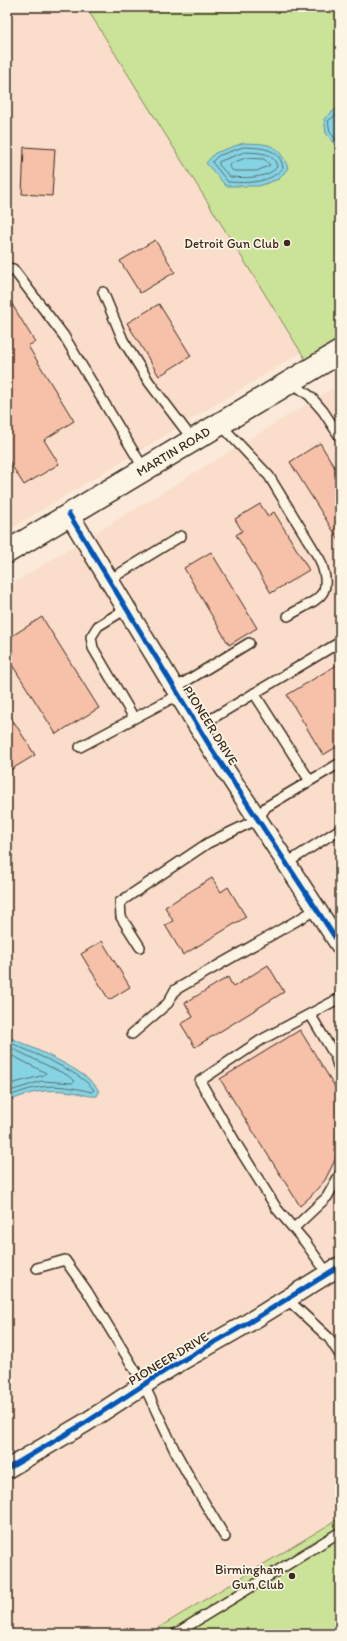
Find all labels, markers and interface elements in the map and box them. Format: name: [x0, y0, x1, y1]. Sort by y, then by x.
place label: Detroit Gun Club: [184, 236, 279, 251]
marker: Detroit Gun Club: [282, 238, 292, 248]
street label: MARTIN ROAD: [134, 423, 213, 479]
street label: PIONEER DRIVE: [180, 683, 241, 768]
street label: PIONEER DRIVE: [126, 1329, 211, 1388]
place label: Birmingham Gun Club: [215, 1562, 284, 1592]
marker: Birmingham Gun Club: [287, 1571, 297, 1581]

